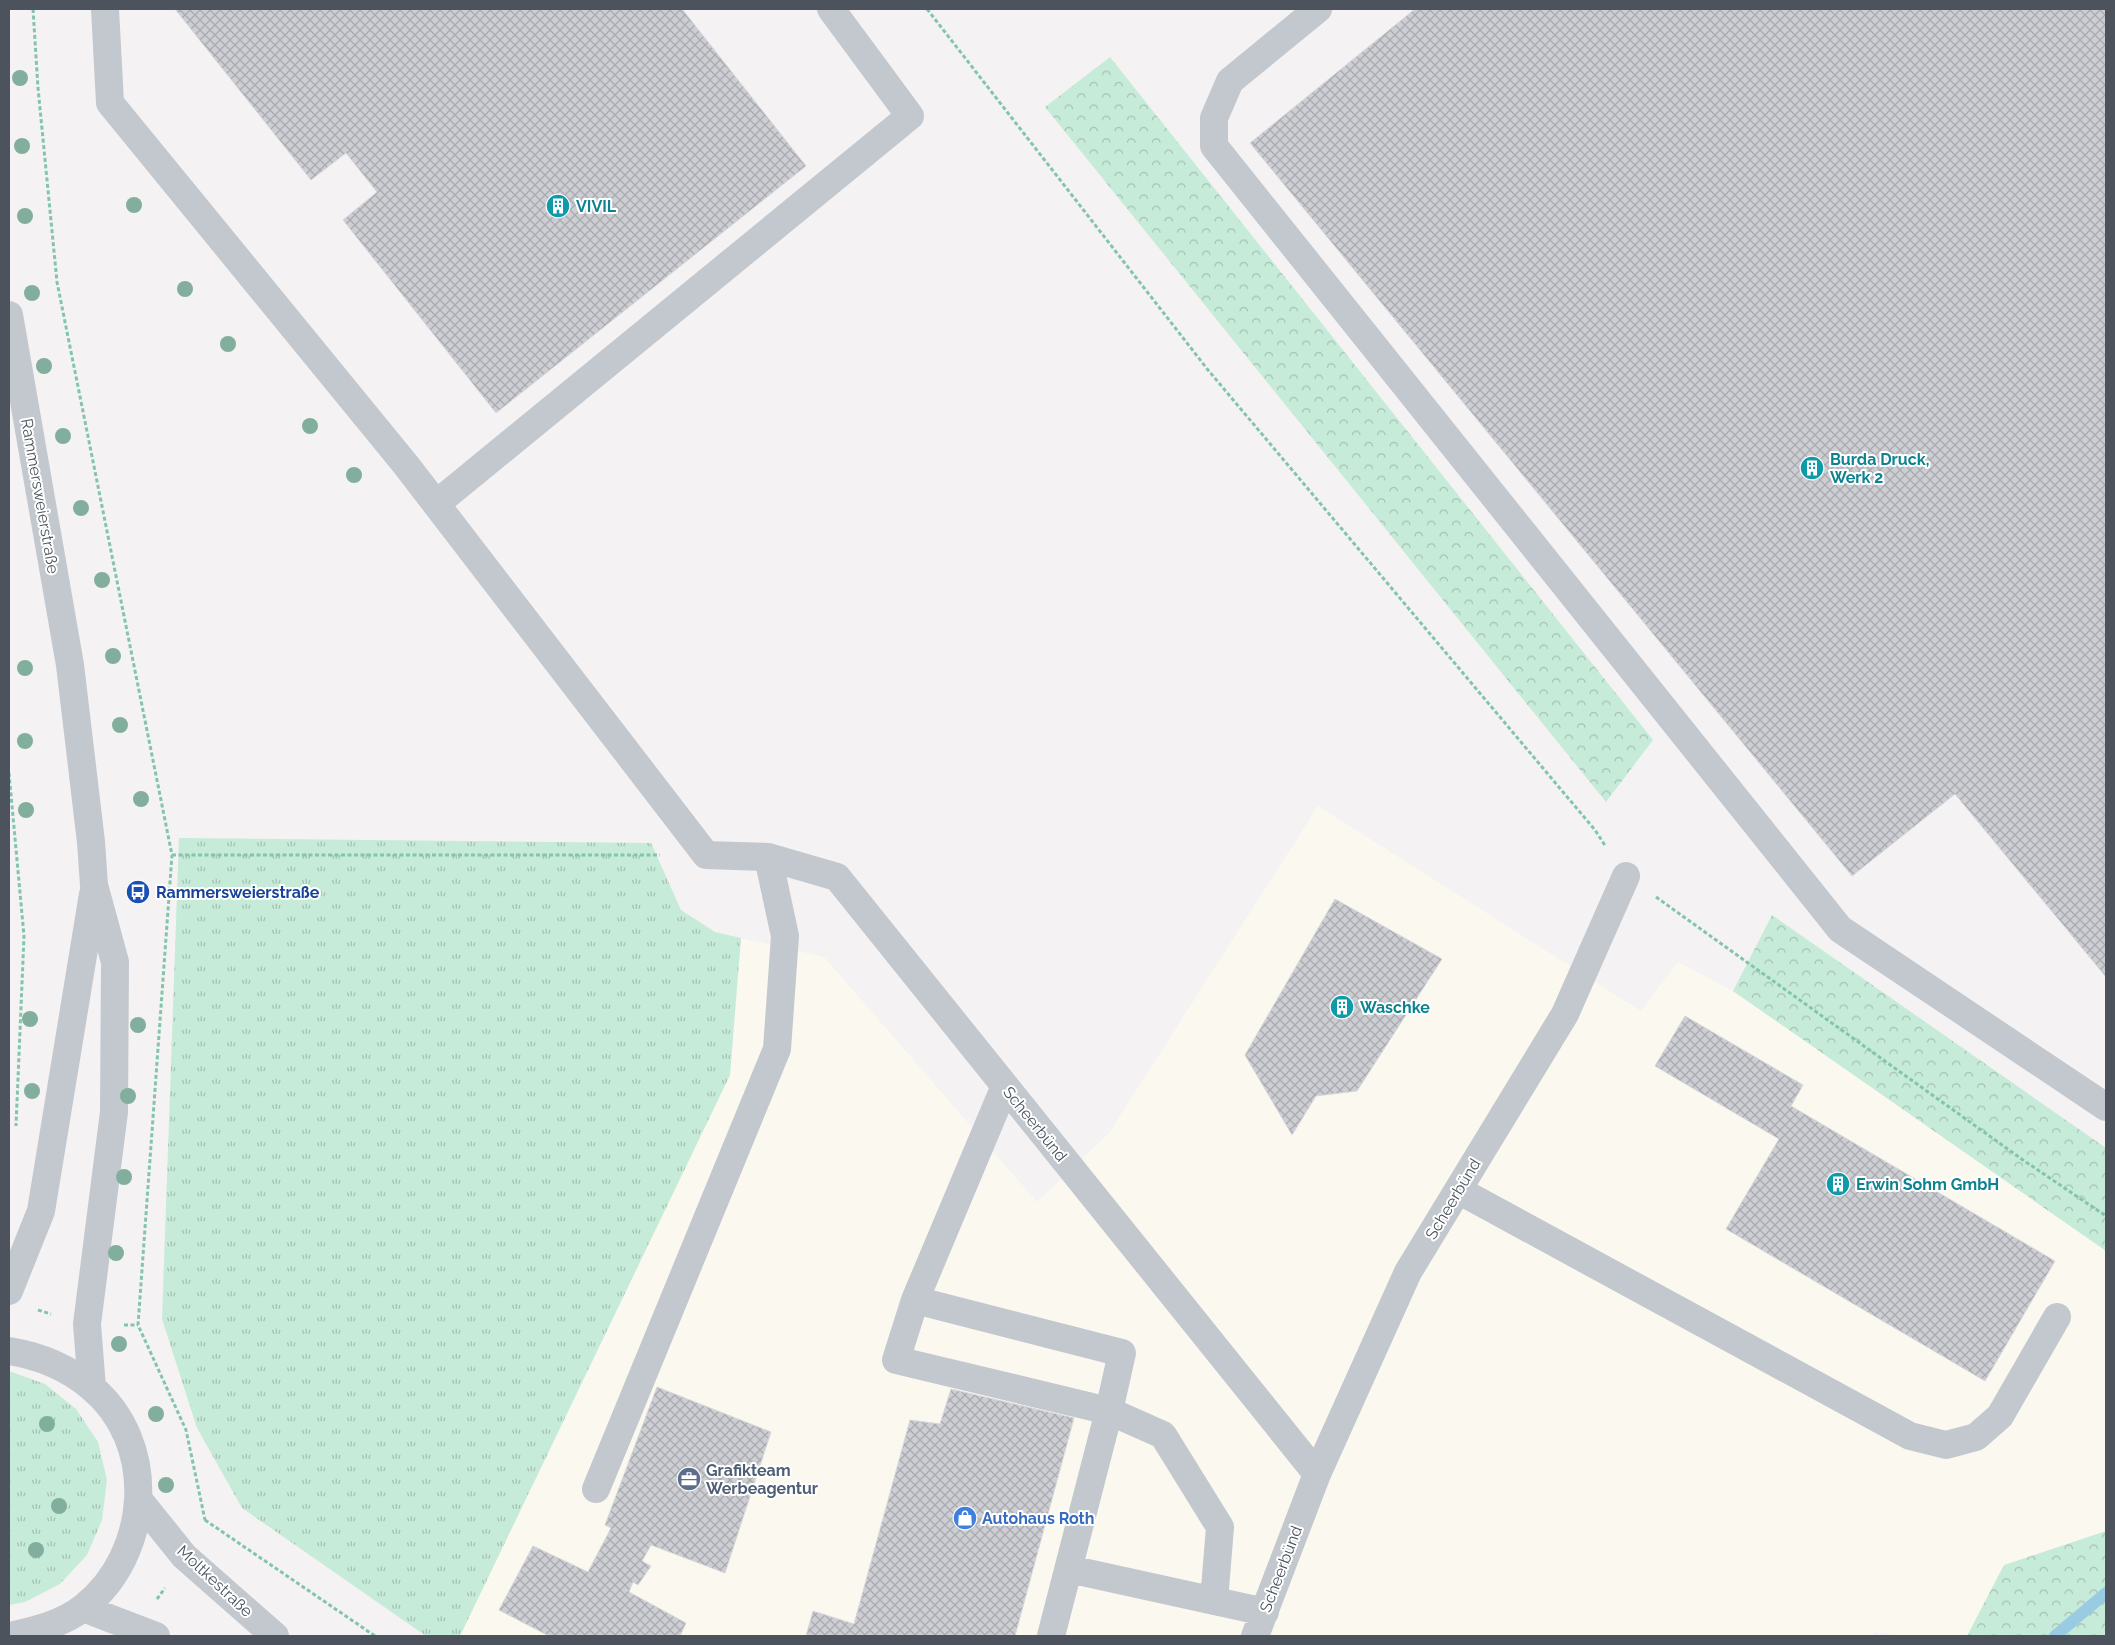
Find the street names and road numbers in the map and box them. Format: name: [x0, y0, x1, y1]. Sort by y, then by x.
street label: Rammersweierstraße: [17, 417, 63, 575]
street label: Scheerbünd: [999, 1083, 1071, 1165]
street label: Scheerbünd: [1421, 1155, 1485, 1243]
street label: Scheerbünd: [1256, 1523, 1306, 1615]
street label: Moltkestraße: [173, 1541, 257, 1621]

